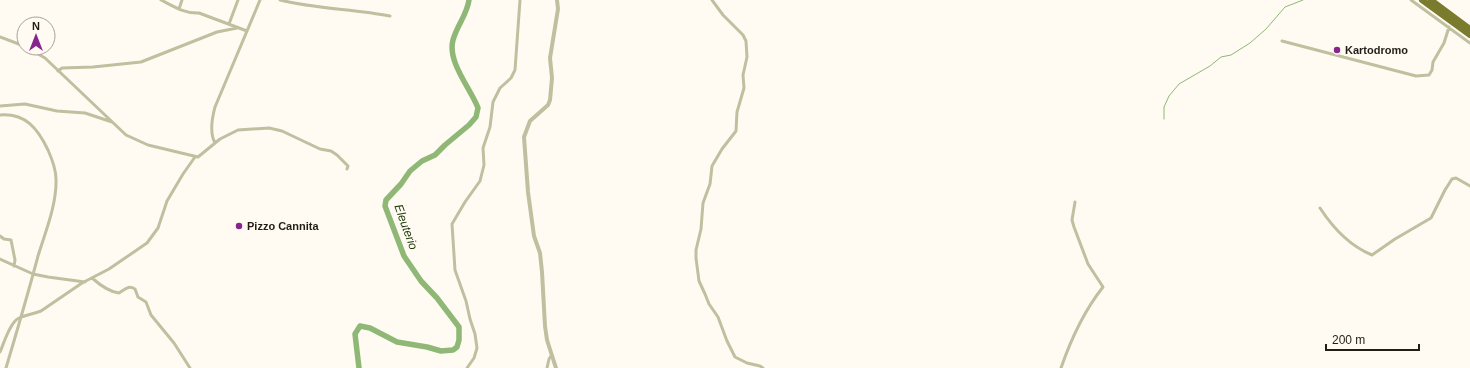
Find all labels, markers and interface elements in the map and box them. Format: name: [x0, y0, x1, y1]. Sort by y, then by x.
north arrow: [16, 16, 56, 56]
text: N: [32, 20, 40, 32]
place label: Kartodromo: [1345, 44, 1408, 56]
marker: Kartodromo: [1332, 45, 1342, 55]
water label: Eleuterio: [391, 202, 421, 252]
place label: Pizzo Cannita: [247, 220, 319, 232]
marker: Pizzo Cannita: [234, 221, 244, 231]
scale bar: [1326, 326, 1419, 352]
text: 200 m: [1332, 333, 1365, 347]

